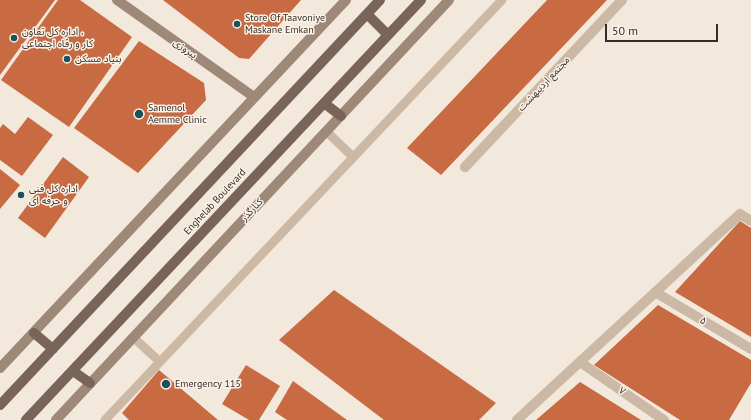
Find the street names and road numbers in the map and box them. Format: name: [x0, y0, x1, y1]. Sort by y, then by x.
street label: پیروزی: [171, 37, 199, 61]
street label: مجتمع اردیبهشت: [516, 54, 572, 114]
street label: Enghelab Boulevard: [181, 167, 249, 237]
street label: کنارگذر: [238, 196, 266, 224]
street label: ۵: [697, 314, 709, 328]
street label: ۷: [616, 384, 628, 398]

